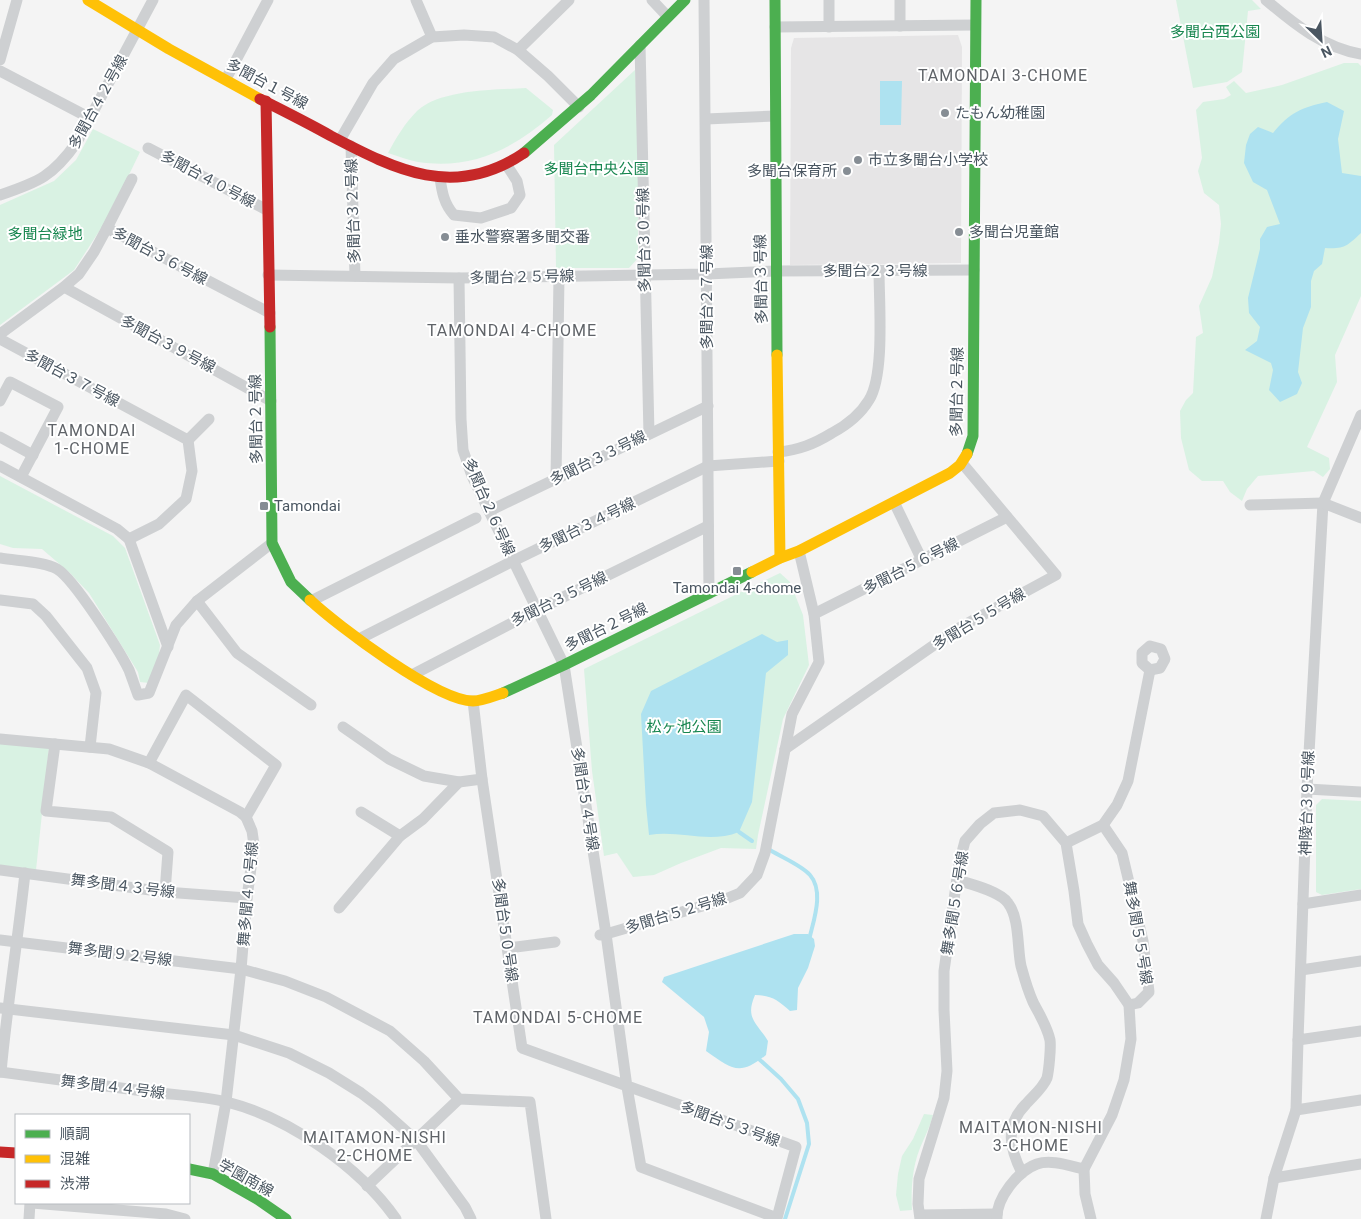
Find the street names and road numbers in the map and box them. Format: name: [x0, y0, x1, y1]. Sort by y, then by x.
street label: 多聞台４２号線: [65, 52, 131, 152]
street label: 多聞台１号線: [223, 55, 311, 113]
street label: 多聞台４０号線: [157, 146, 259, 212]
street label: 多聞台３２号線: [342, 158, 364, 264]
street label: 多聞台３０号線: [634, 187, 654, 293]
street label: 多聞台３６号線: [109, 223, 211, 289]
street label: 多聞台３号線: [751, 234, 771, 324]
street label: 多聞台２７号線: [698, 244, 716, 350]
street label: 多聞台２３号線: [822, 262, 928, 280]
street label: 多聞台２５号線: [469, 267, 575, 287]
street label: 多聞台３９号線: [117, 311, 219, 377]
street label: 多聞台３７号線: [21, 345, 123, 411]
street label: 多聞台２号線: [947, 347, 967, 437]
street label: 多聞台２号線: [246, 374, 266, 464]
street label: 多聞台３３号線: [547, 427, 649, 489]
street label: 多聞台２６号線: [459, 455, 519, 559]
street label: 多聞台３４号線: [536, 494, 638, 556]
street label: 多聞台５６号線: [860, 534, 962, 598]
street label: 多聞台３５号線: [508, 568, 610, 630]
street label: 多聞台５５号線: [929, 584, 1029, 654]
street label: 多聞台２号線: [562, 599, 650, 655]
street label: 多聞台５４号線: [568, 746, 602, 852]
street label: 神陵台３９号線: [1296, 750, 1318, 856]
street label: 舞多聞４０号線: [234, 841, 262, 947]
street label: 舞多聞５６号線: [938, 850, 972, 956]
street label: 舞多聞４３号線: [70, 871, 176, 901]
street label: 多聞台５０号線: [489, 877, 521, 983]
street label: 舞多聞５５号線: [1120, 880, 1156, 986]
street label: 多聞台５２号線: [623, 889, 729, 937]
street label: 舞多聞９２号線: [67, 939, 173, 969]
street label: 舞多聞４４号線: [60, 1072, 166, 1102]
street label: 多聞台５３号線: [678, 1098, 782, 1150]
street label: 学園南線: [215, 1156, 277, 1200]

